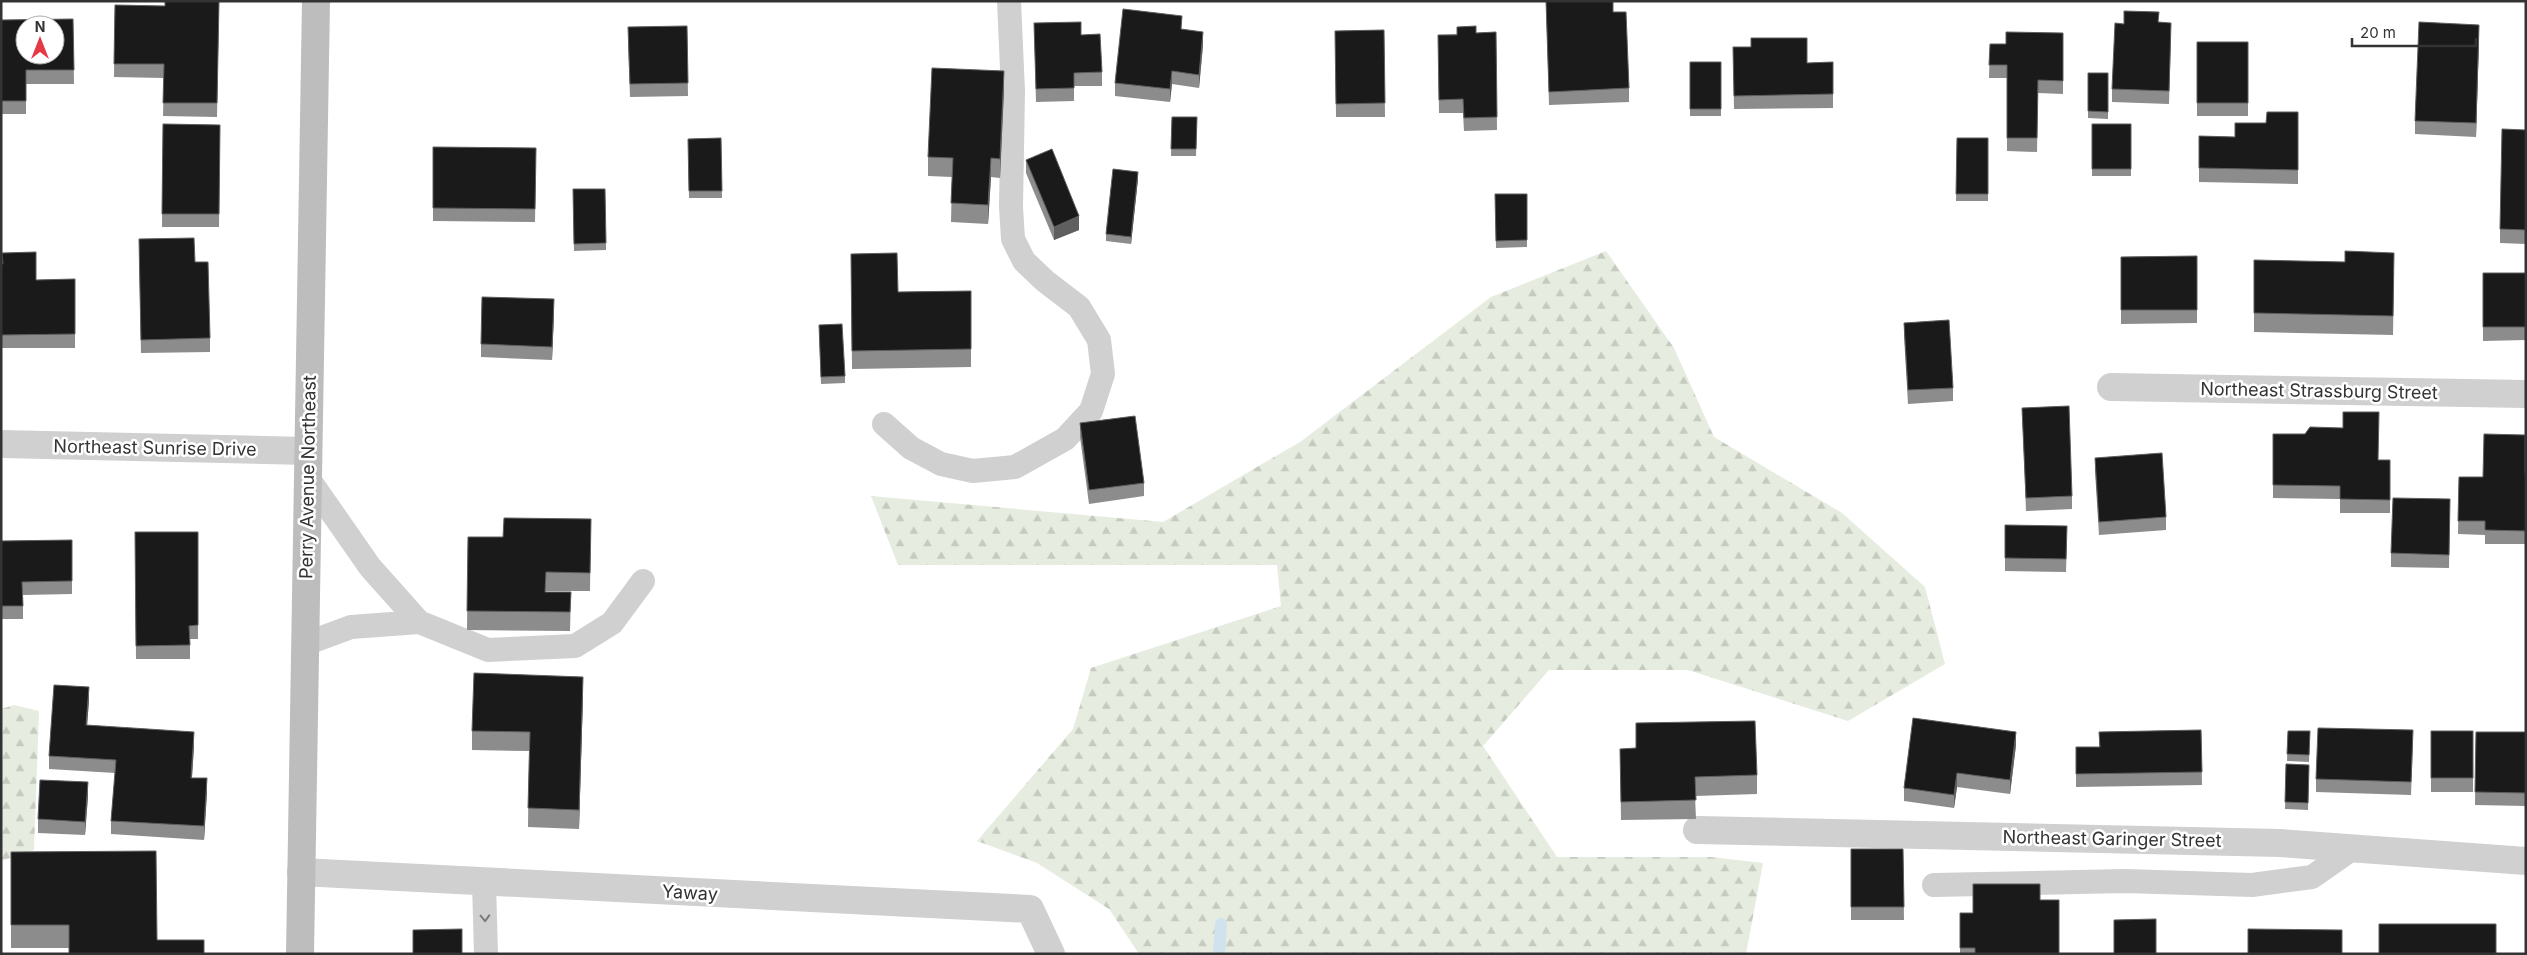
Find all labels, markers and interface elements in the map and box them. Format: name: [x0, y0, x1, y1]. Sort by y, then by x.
north arrow: [15, 15, 65, 65]
scale bar: [2352, 15, 2476, 47]
text: N: [35, 18, 45, 35]
text: 20 m: [2360, 23, 2396, 42]
street label: Perry Avenue Northeast: [295, 375, 320, 579]
street label: Northeast Strassburg Street: [2200, 378, 2438, 403]
street label: Northeast Sunrise Drive: [53, 435, 257, 460]
street label: Northeast Garinger Street: [2002, 826, 2222, 851]
street label: Yaway: [662, 881, 718, 904]
one-way arrow: [480, 914, 490, 922]

